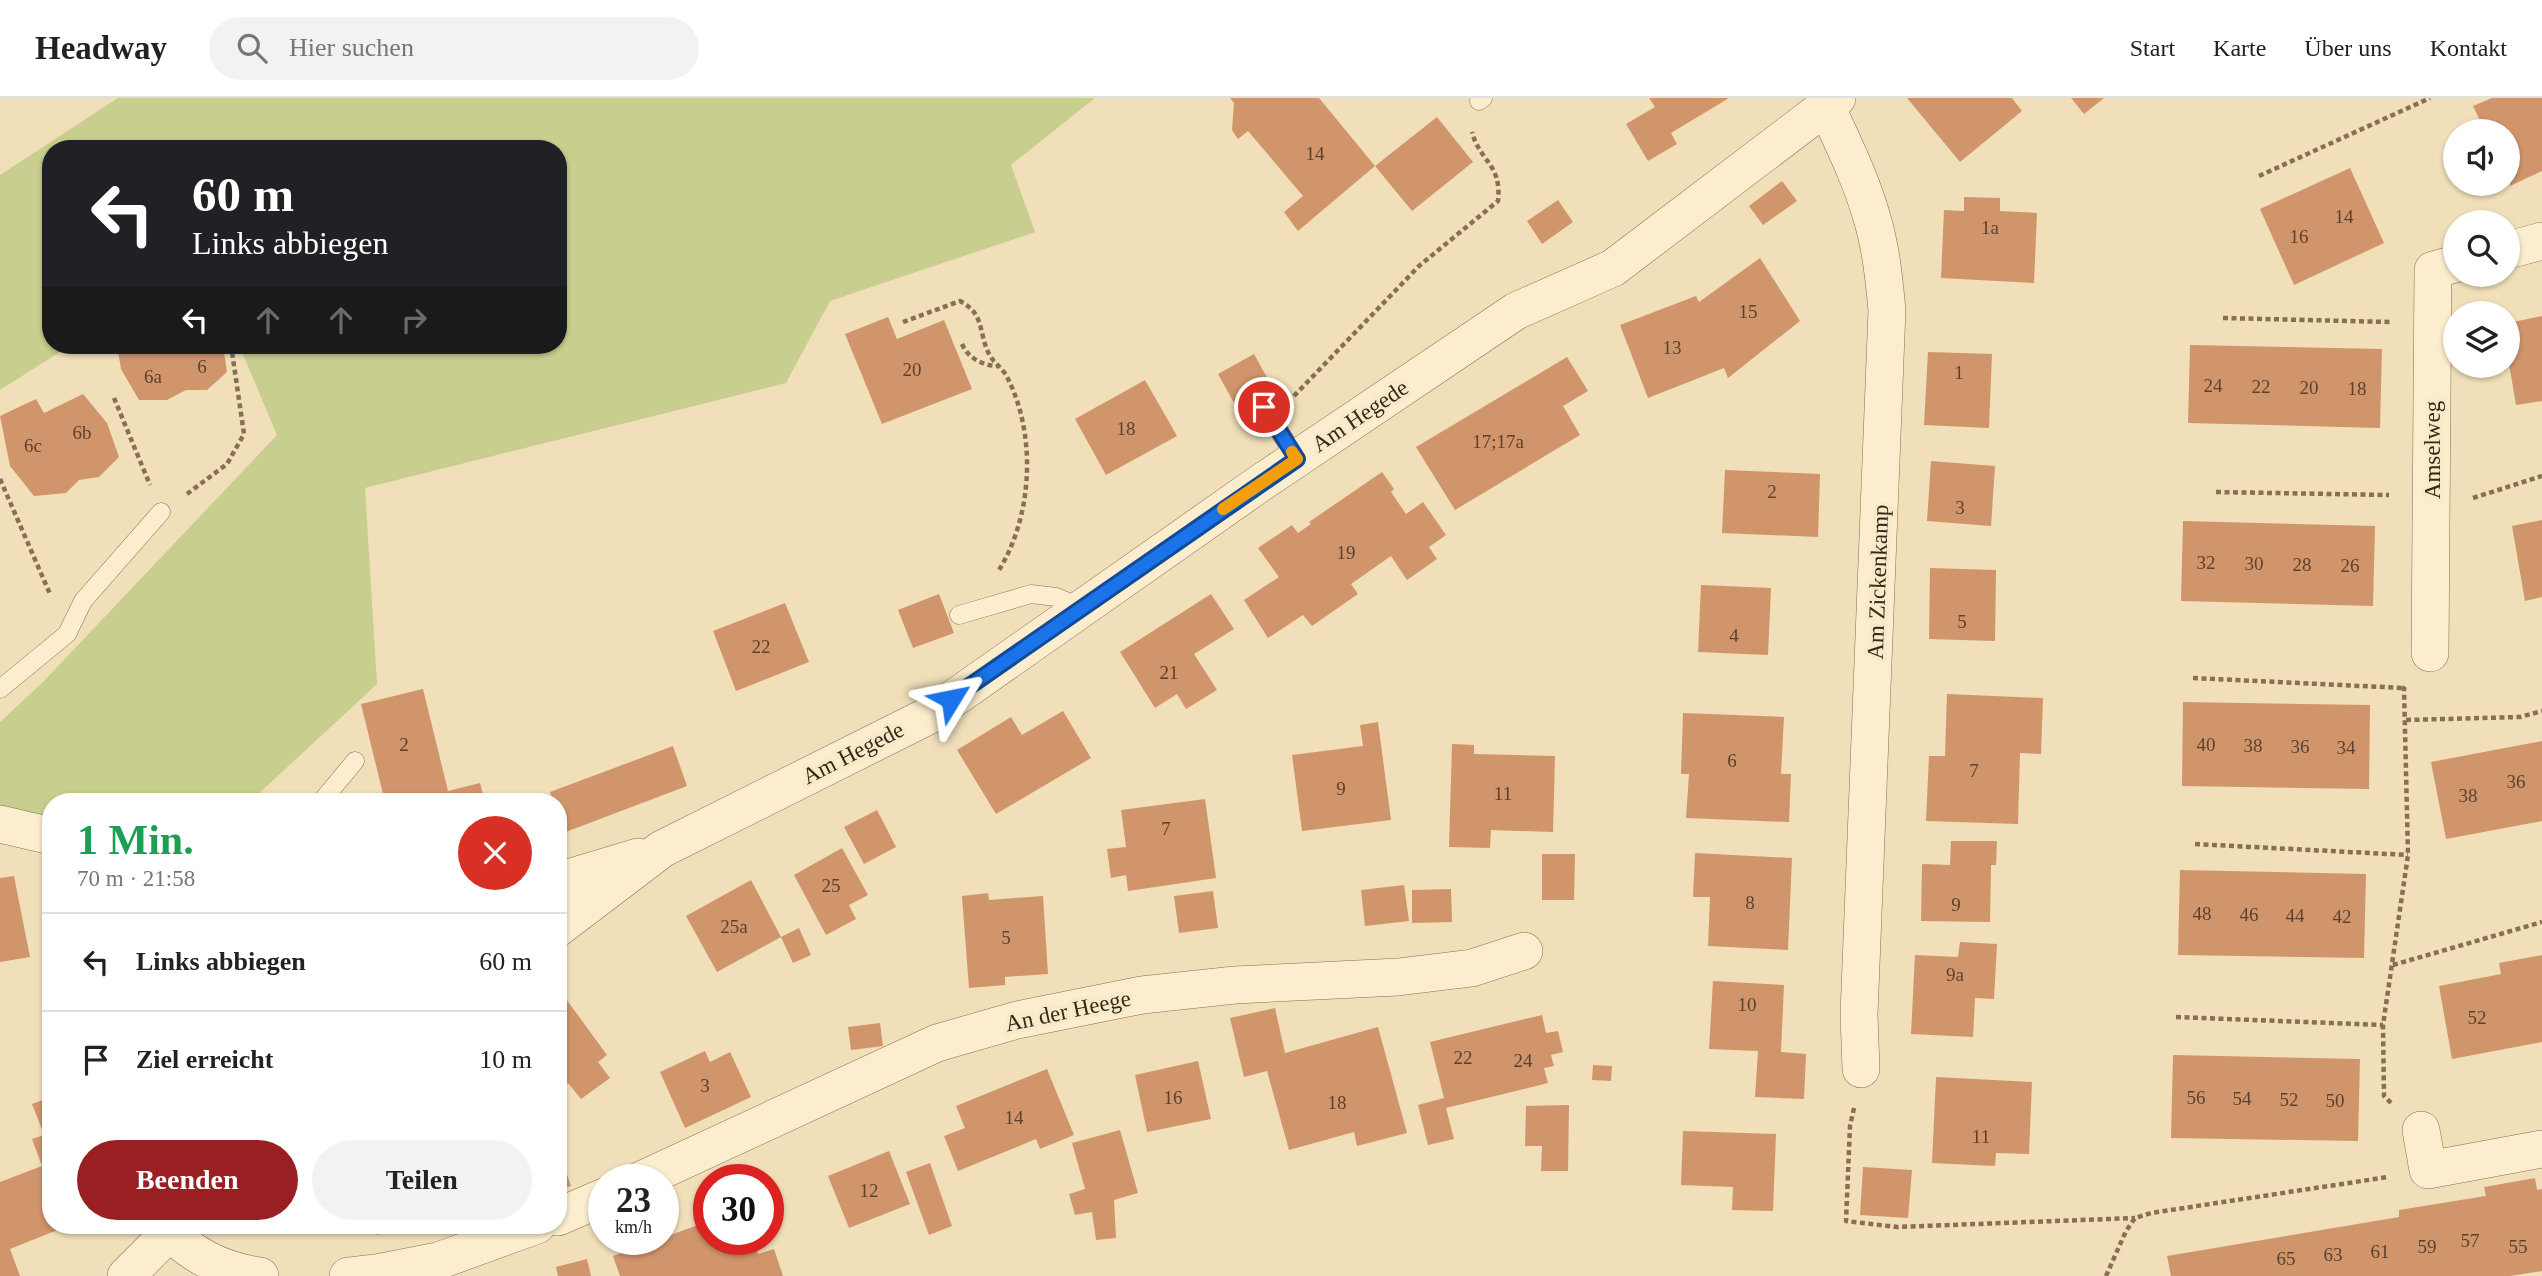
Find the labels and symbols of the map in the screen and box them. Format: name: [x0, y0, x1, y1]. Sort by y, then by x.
house number: 14: [1306, 143, 1325, 164]
house number: 14: [2335, 206, 2354, 227]
house number: 1a: [1981, 217, 2000, 238]
house number: 16: [2290, 226, 2309, 247]
house number: 15: [1739, 301, 1758, 322]
house number: 13: [1663, 337, 1682, 358]
house number: 6: [197, 356, 207, 377]
house number: 20: [903, 359, 922, 380]
house number: 1: [1954, 362, 1964, 383]
house number: 6a: [144, 366, 163, 387]
street label: Am Hegede: [1307, 375, 1413, 457]
house number: 24: [2204, 375, 2223, 396]
house number: 22: [2252, 376, 2271, 397]
pin: [1234, 377, 1294, 437]
house number: 20: [2300, 377, 2319, 398]
house number: 18: [2348, 378, 2367, 399]
street label: Amselweg: [2420, 400, 2445, 499]
house number: 18: [1117, 418, 1136, 439]
house number: 6b: [73, 422, 92, 443]
house number: 17;17a: [1472, 431, 1524, 452]
house number: 6c: [24, 435, 42, 456]
house number: 2: [1767, 481, 1777, 502]
house number: 3: [1955, 497, 1965, 518]
street label: Am Zickenkamp: [1863, 504, 1893, 660]
house number: 19: [1337, 542, 1356, 563]
house number: 32: [2197, 552, 2216, 573]
house number: 30: [2245, 553, 2264, 574]
house number: 28: [2293, 554, 2312, 575]
house number: 26: [2341, 555, 2360, 576]
house number: 5: [1957, 611, 1967, 632]
house number: 4: [1729, 625, 1739, 646]
house number: 22: [752, 636, 771, 657]
position arrow: [914, 662, 988, 736]
house number: 21: [1160, 662, 1179, 683]
street label: Am Hegede: [798, 717, 908, 789]
house number: 2: [399, 734, 409, 755]
house number: 40: [2197, 734, 2216, 755]
house number: 38: [2244, 735, 2263, 756]
house number: 36: [2291, 736, 2310, 757]
house number: 34: [2337, 737, 2356, 758]
house number: 6: [1727, 750, 1737, 771]
house number: 7: [1969, 760, 1979, 781]
house number: 36: [2507, 771, 2526, 792]
house number: 9: [1336, 778, 1346, 799]
house number: 11: [1494, 783, 1512, 804]
house number: 38: [2459, 785, 2478, 806]
house number: 7: [1161, 818, 1171, 839]
house number: 25: [822, 875, 841, 896]
house number: 8: [1745, 892, 1755, 913]
house number: 9: [1951, 894, 1961, 915]
house number: 48: [2193, 903, 2212, 924]
house number: 46: [2240, 904, 2259, 925]
house number: 44: [2286, 905, 2305, 926]
house number: 42: [2333, 906, 2352, 927]
house number: 25a: [720, 916, 748, 937]
house number: 5: [1001, 927, 1011, 948]
house number: 9a: [1946, 964, 1965, 985]
street label: An der Heege: [1003, 985, 1133, 1037]
house number: 10: [1738, 994, 1757, 1015]
house number: 52: [2468, 1007, 2487, 1028]
house number: 22: [1454, 1047, 1473, 1068]
house number: 24: [1514, 1050, 1533, 1071]
house number: 3: [700, 1075, 710, 1096]
house number: 16: [1164, 1087, 1183, 1108]
house number: 56: [2187, 1087, 2206, 1108]
house number: 54: [2233, 1088, 2252, 1109]
house number: 52: [2280, 1089, 2299, 1110]
house number: 50: [2326, 1090, 2345, 1111]
house number: 18: [1328, 1092, 1347, 1113]
house number: 14: [1005, 1107, 1024, 1128]
house number: 11: [1972, 1126, 1990, 1147]
speed limit sign: 30: [693, 1164, 784, 1255]
house number: 12: [860, 1180, 879, 1201]
house number: 57: [2461, 1230, 2480, 1251]
house number: 59: [2418, 1236, 2437, 1257]
house number: 55: [2509, 1236, 2528, 1257]
house number: 61: [2371, 1241, 2390, 1262]
house number: 63: [2324, 1244, 2343, 1265]
house number: 65: [2277, 1248, 2296, 1269]

